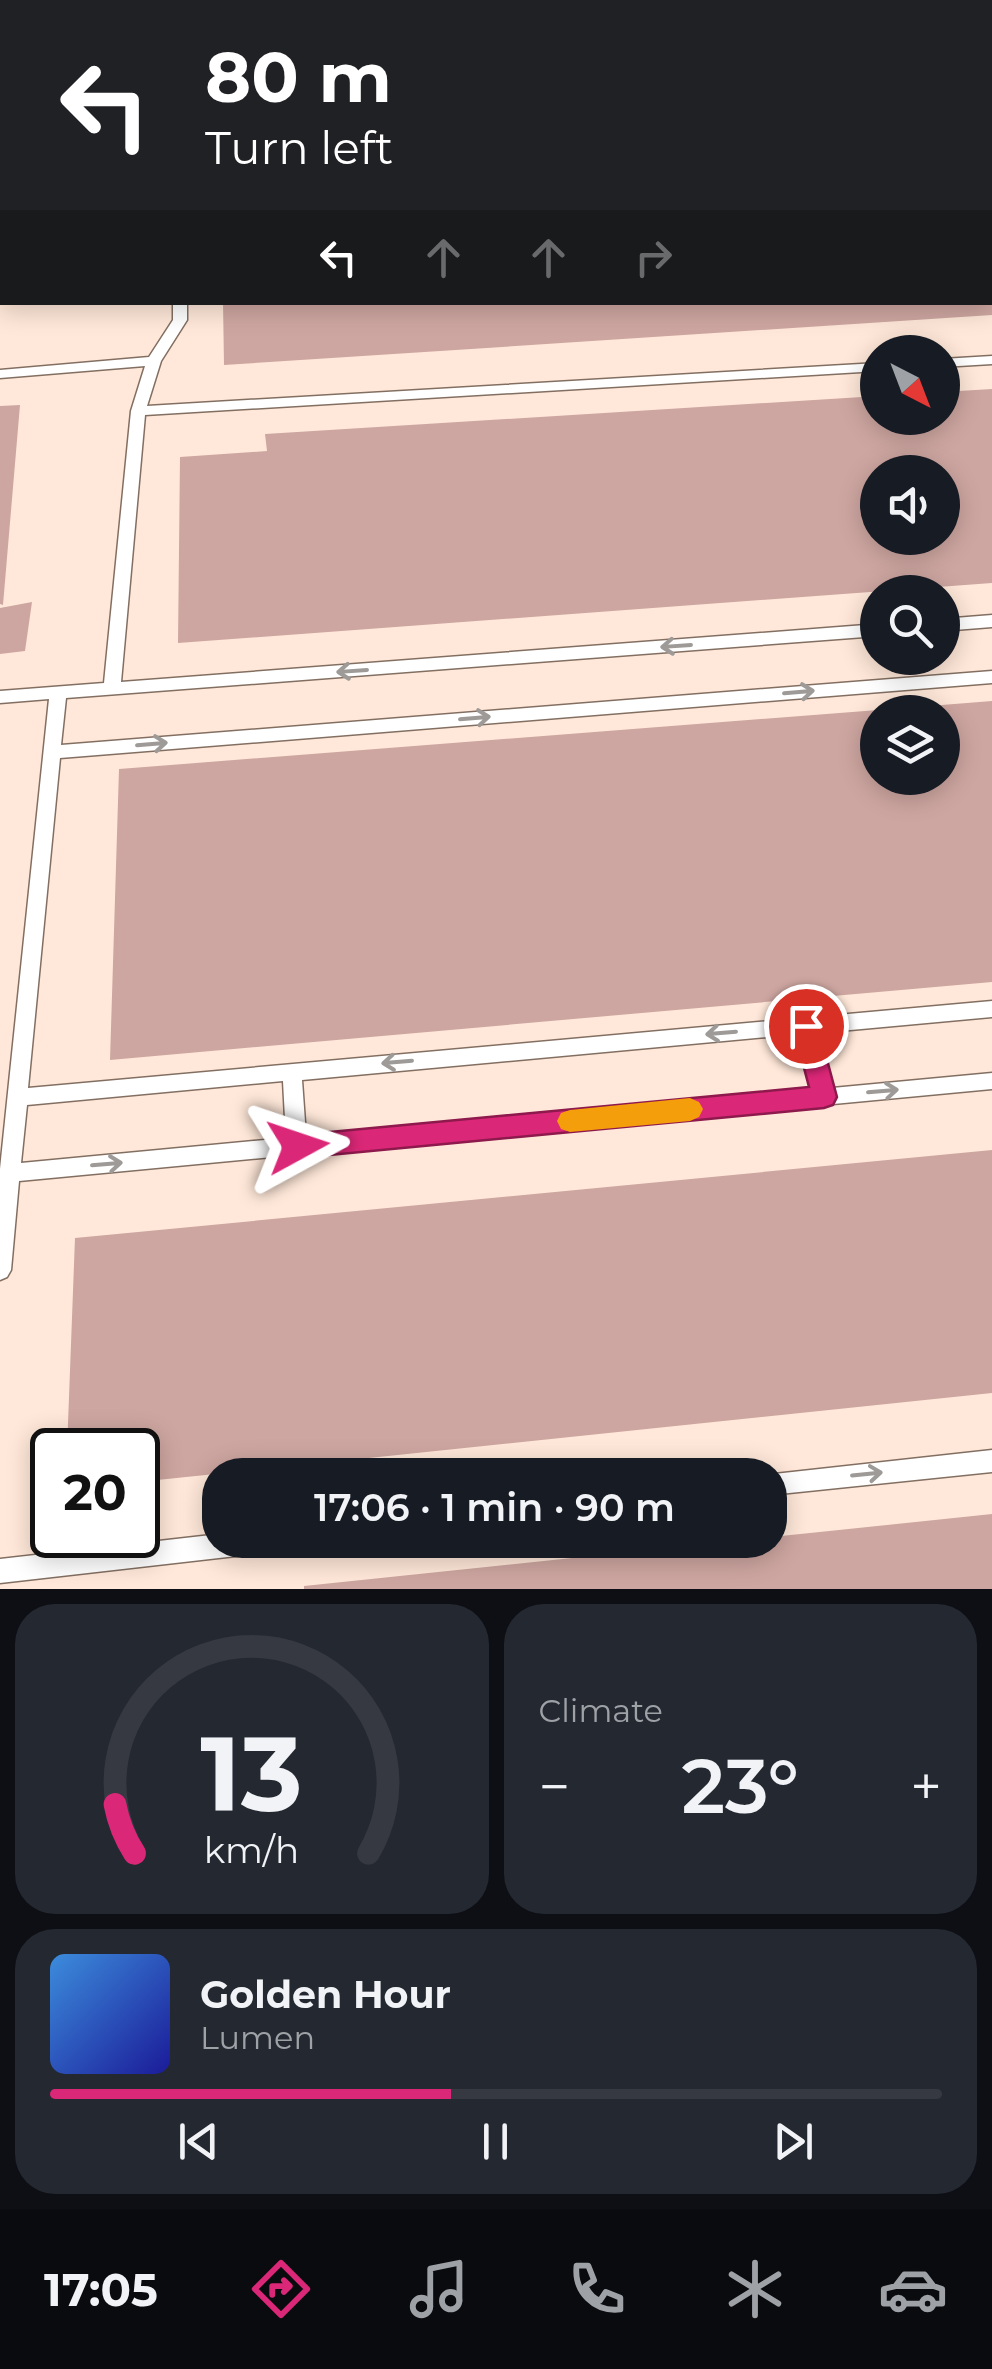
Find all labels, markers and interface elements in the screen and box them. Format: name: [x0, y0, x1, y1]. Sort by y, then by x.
text: 80 m: [205, 34, 392, 120]
icon: left: [40, 40, 170, 170]
text: Turn left: [205, 120, 393, 175]
icon: left: [311, 230, 366, 285]
icon: ahead: [416, 230, 471, 285]
icon: ahead: [521, 230, 576, 285]
icon: right: [626, 230, 681, 285]
north arrow: [860, 335, 960, 435]
map controls: [860, 335, 960, 795]
button: sound: [860, 455, 960, 555]
button: search: [860, 575, 960, 675]
one-way arrow: [660, 637, 692, 656]
one-way arrow: [336, 662, 368, 681]
one-way arrow: [783, 682, 815, 701]
button: layers: [860, 695, 960, 795]
one-way arrow: [459, 708, 491, 727]
one-way arrow: [135, 734, 167, 753]
pin: [764, 984, 849, 1069]
icon: arrive: [779, 999, 834, 1054]
one-way arrow: [705, 1024, 737, 1043]
one-way arrow: [381, 1053, 414, 1072]
one-way arrow: [867, 1082, 899, 1101]
position arrow: [246, 1094, 350, 1198]
one-way arrow: [90, 1154, 122, 1173]
speed limit sign: 20: [30, 1428, 160, 1558]
one-way arrow: [850, 1465, 883, 1484]
text: 17:06 · 1 min · 90 m: [314, 1484, 675, 1531]
text: Climate: [539, 1691, 663, 1730]
text: 13: [201, 1710, 303, 1837]
text: 23°: [681, 1740, 799, 1832]
text: −: [539, 1753, 570, 1820]
text: +: [910, 1753, 942, 1820]
text: km/h: [204, 1828, 299, 1872]
text: Golden Hour: [200, 1971, 451, 2018]
text: Lumen: [200, 2018, 315, 2057]
icon: previous: [171, 2114, 226, 2169]
icon: pause: [468, 2114, 523, 2169]
icon: next: [766, 2114, 821, 2169]
icon: directions: [246, 2254, 316, 2324]
icon: music: [404, 2254, 474, 2324]
icon: phone: [562, 2254, 632, 2324]
icon: climate: [720, 2254, 790, 2324]
icon: car: [878, 2254, 948, 2324]
text: 17:05: [44, 2262, 158, 2317]

